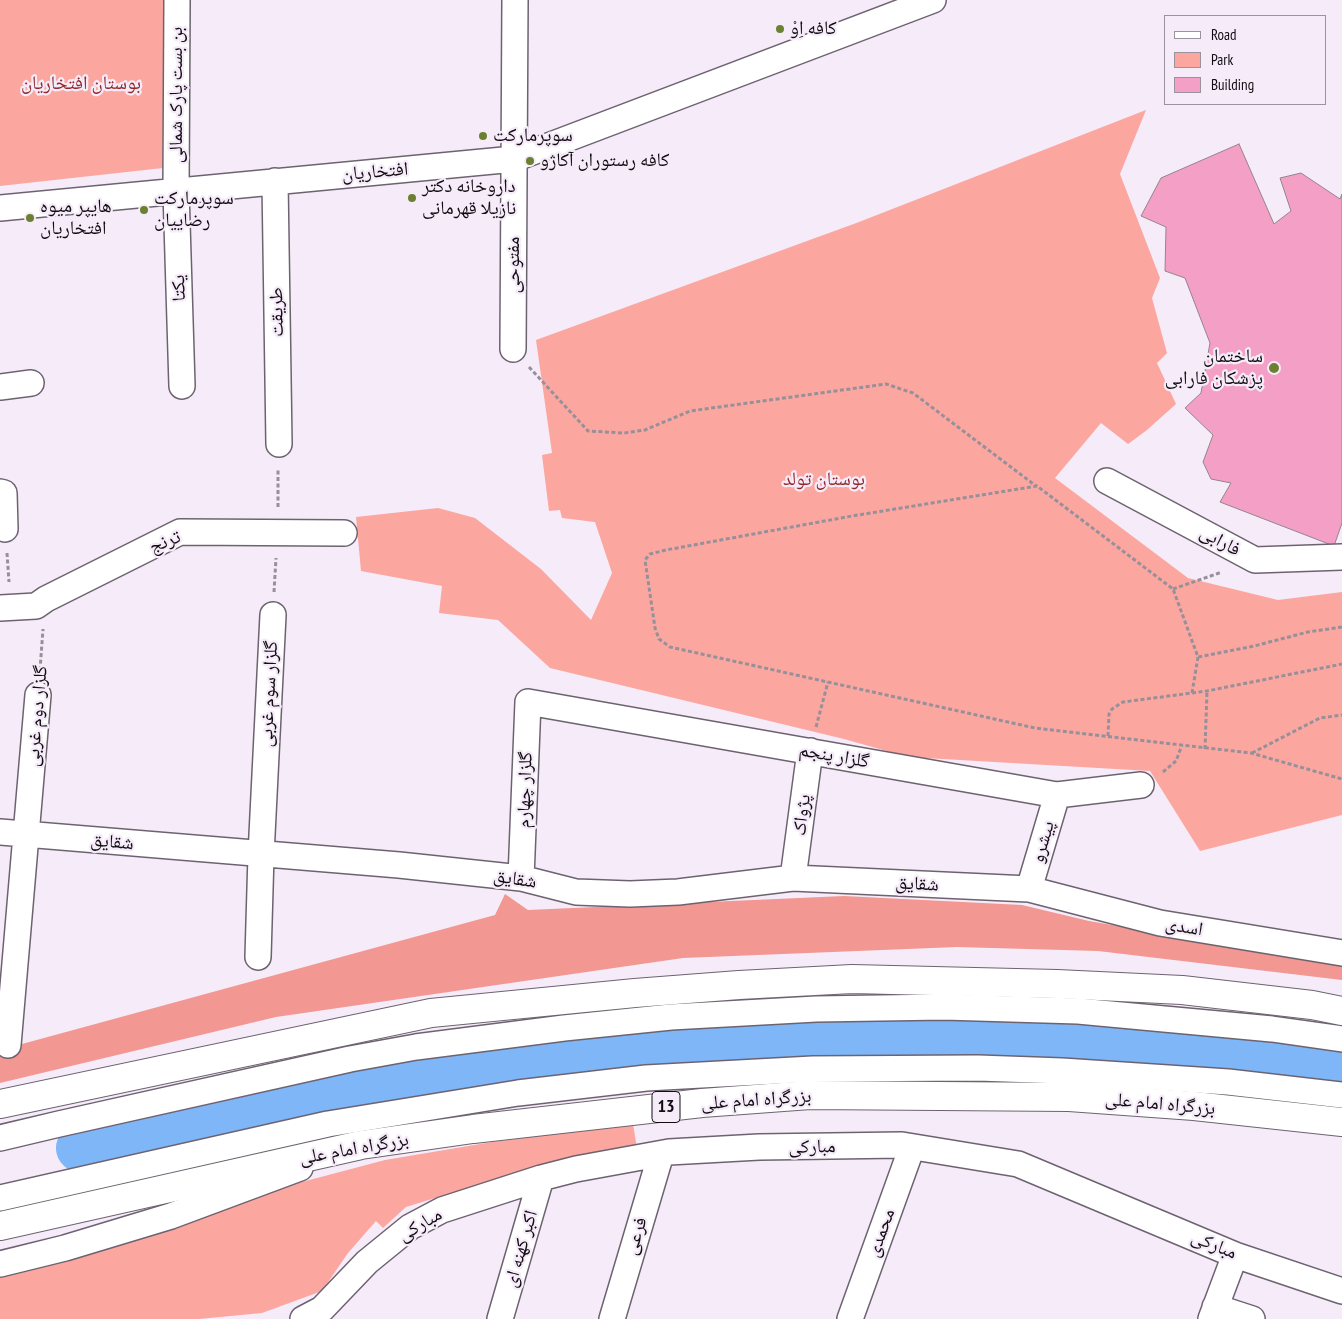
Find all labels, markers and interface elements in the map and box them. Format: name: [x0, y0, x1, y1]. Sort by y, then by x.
legend: [1164, 15, 1327, 105]
place label: کافه اِوْ: [790, 18, 837, 40]
marker: کافه اِوْ: [774, 23, 786, 35]
text: Road: [1211, 25, 1237, 44]
street label: بن بست پارک شمالی: [166, 27, 188, 163]
text: Park: [1211, 50, 1233, 69]
park label: بوستان افتخاریان: [21, 73, 141, 95]
text: Building: [1211, 75, 1254, 94]
place label: سوپرمارکت: [493, 125, 573, 147]
marker: سوپرمارکت: [477, 130, 489, 142]
place label: کافه رستوران آکاژو: [540, 150, 669, 172]
marker: کافه رستوران آکاژو: [524, 155, 536, 167]
street label: افتخاریان: [341, 158, 409, 186]
place label: داروخانه دکتر نازیلا قهرمانی: [422, 176, 516, 220]
place label: سوپرمارکت رضاییان: [154, 188, 234, 232]
marker: داروخانه دکتر نازیلا قهرمانی: [406, 192, 418, 204]
place label: هایپر میوه افتخاریان: [40, 196, 112, 240]
marker: سوپرمارکت رضاییان: [138, 204, 150, 216]
marker: هایپر میوه افتخاریان: [24, 212, 36, 224]
street label: مفتوحی: [503, 237, 525, 293]
street label: یکتا: [167, 274, 191, 302]
street label: طریقت: [265, 287, 289, 337]
place label: ساختمان پزشکان فارابی: [1165, 346, 1263, 390]
marker: ساختمان پزشکان فارابی: [1267, 361, 1281, 375]
park label: بوستان تولد: [783, 469, 865, 491]
street label: فارابی: [1196, 521, 1244, 561]
street label: ترنج: [146, 525, 184, 559]
street label: گلزار سوم غربی: [255, 640, 283, 748]
street label: گلزار دوم غربی: [21, 664, 53, 768]
street label: گلزار پنجم: [797, 739, 871, 773]
street label: گلزار چهارم: [512, 751, 538, 829]
street label: پژواک: [788, 793, 816, 837]
street label: پیشرو: [1026, 818, 1060, 866]
street label: شقایق: [89, 829, 135, 855]
street label: شقایق: [492, 864, 538, 894]
street label: شقایق: [895, 871, 939, 897]
street label: اسدی: [1163, 912, 1205, 942]
street label: بزرگراه امام علی: [700, 1085, 812, 1115]
street label: بزرگراه امام علی: [1104, 1088, 1216, 1120]
road number: 13: [652, 1092, 680, 1122]
street label: بزرگراه امام علی: [298, 1128, 410, 1170]
street label: مبارکی: [788, 1135, 836, 1159]
street label: مبارکی: [394, 1203, 446, 1247]
street label: محمدی: [862, 1206, 900, 1260]
street label: اکبر کهنه ای: [499, 1208, 543, 1290]
street label: فرعی: [619, 1214, 653, 1258]
street label: مبارکی: [1188, 1226, 1240, 1264]

